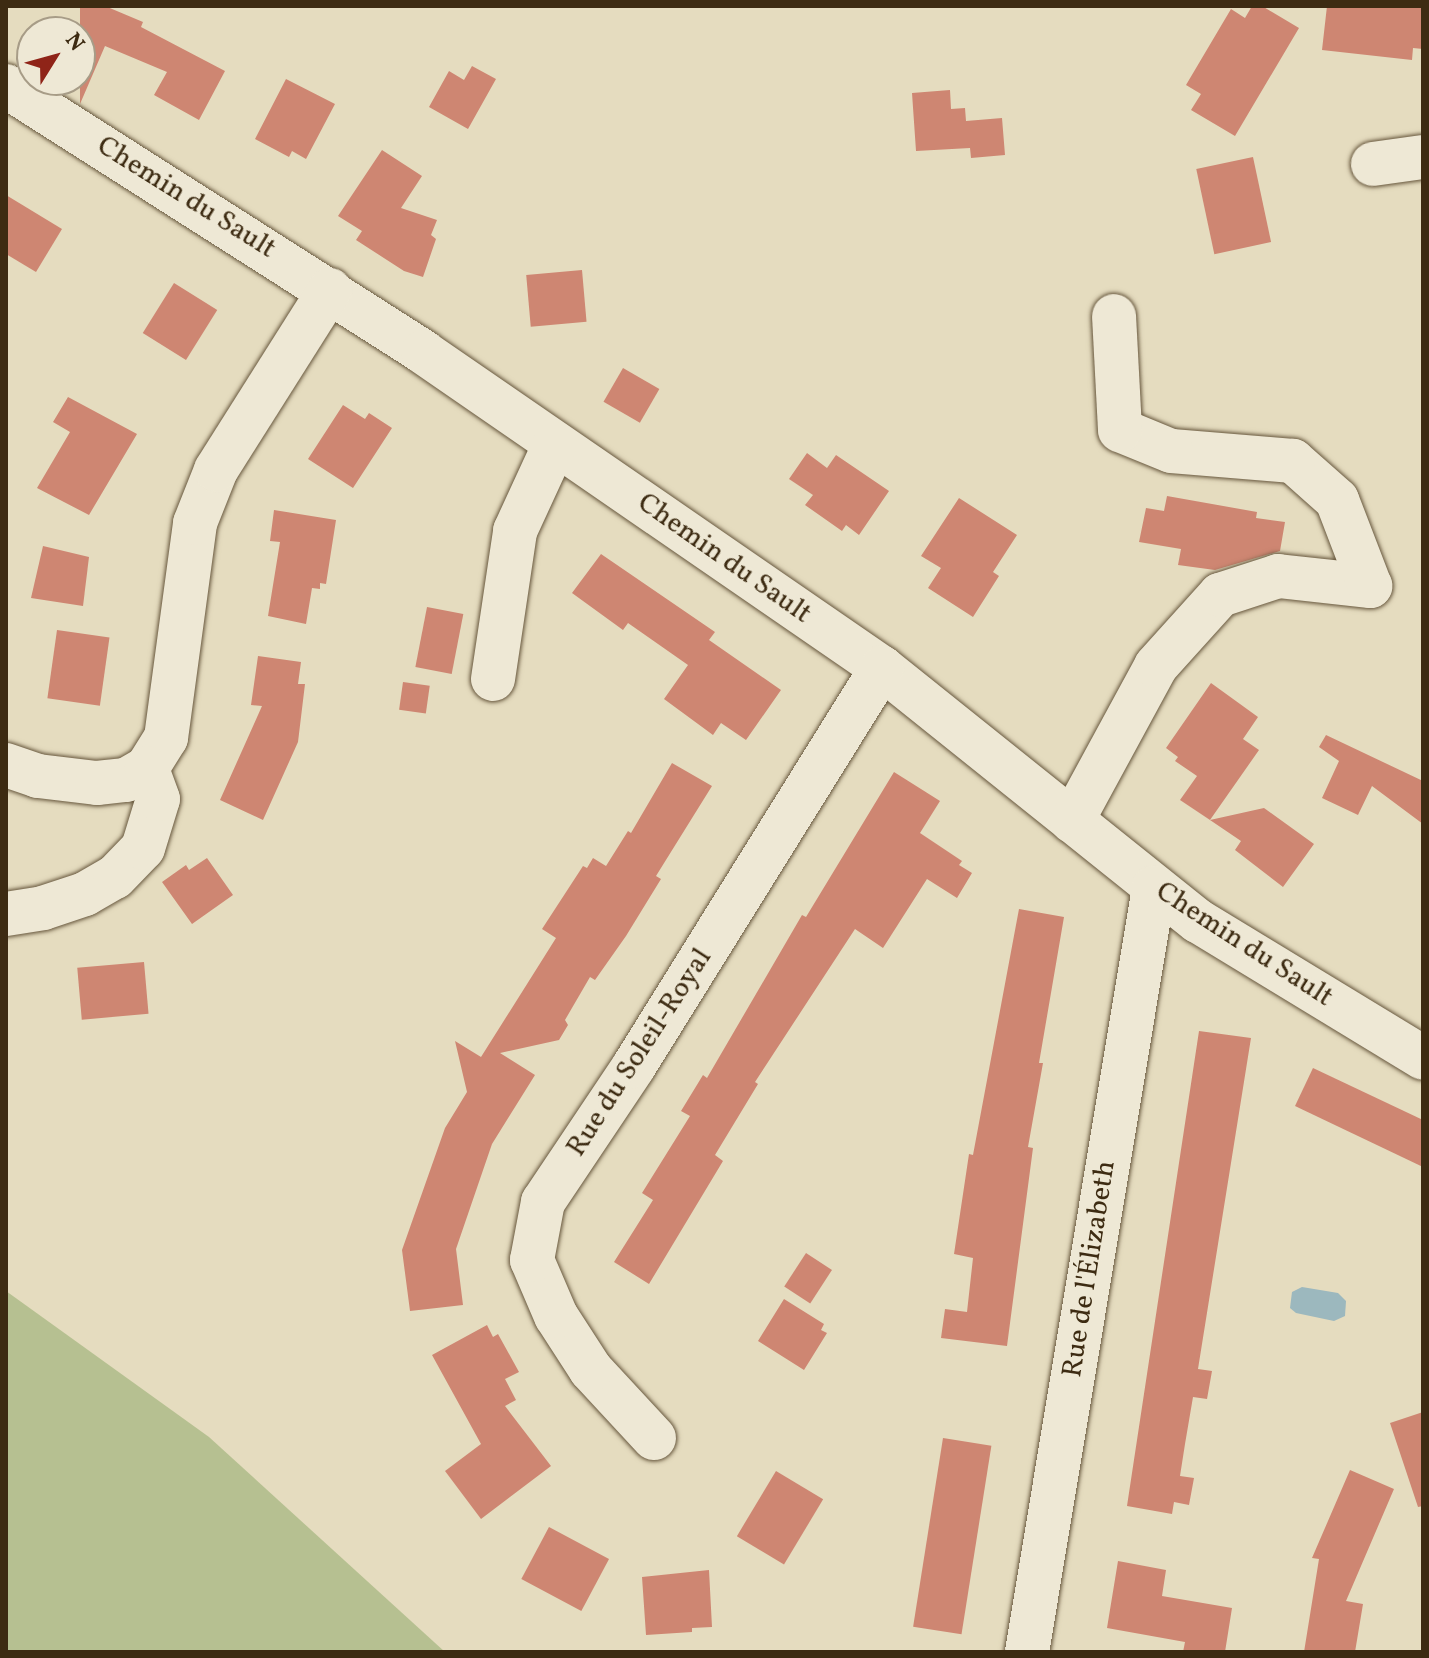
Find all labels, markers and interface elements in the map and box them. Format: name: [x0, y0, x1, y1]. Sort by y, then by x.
north arrow: [16, 16, 96, 96]
text: N: [57, 27, 91, 58]
street label: Chemin du Sault: [90, 130, 282, 266]
street label: Chemin du Sault: [631, 487, 817, 631]
street label: Chemin du Sault: [1149, 875, 1339, 1015]
street label: Rue du Soleil-Royal: [560, 943, 720, 1163]
street label: Rue de l'Élizabeth: [1056, 1158, 1124, 1380]

